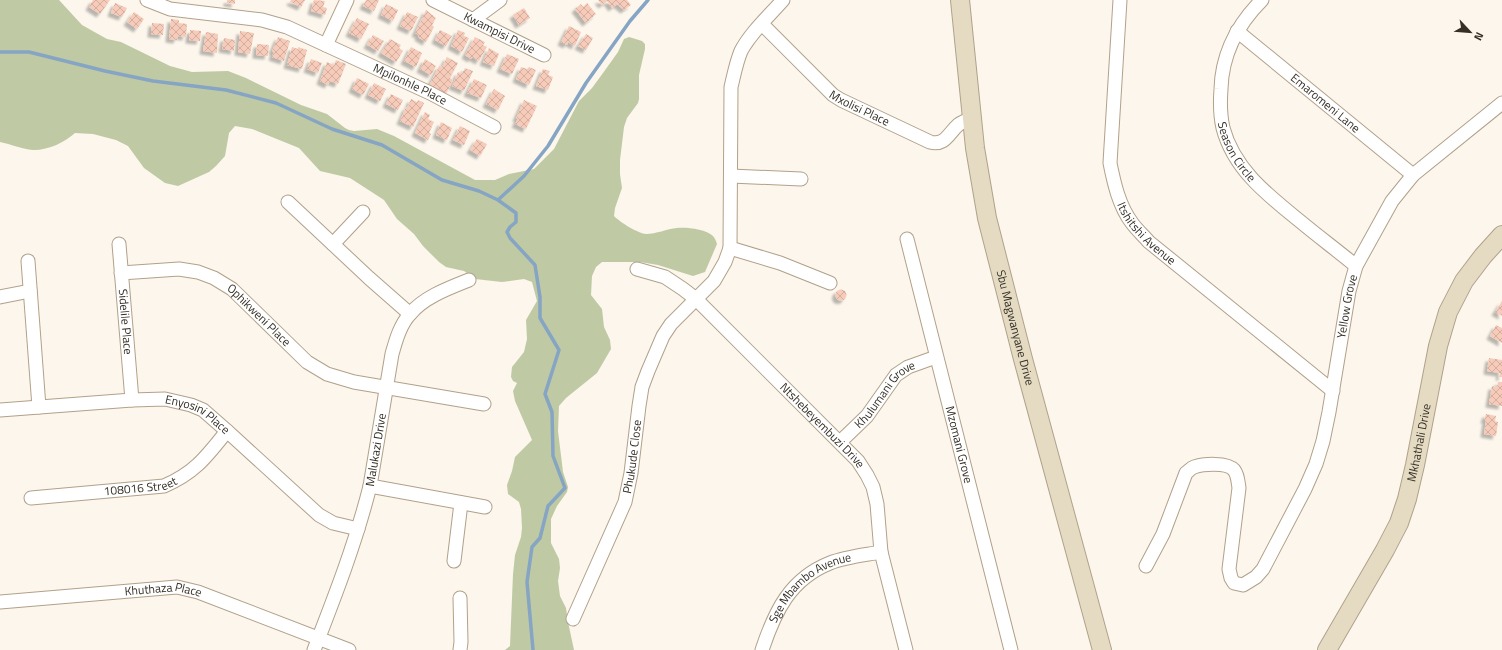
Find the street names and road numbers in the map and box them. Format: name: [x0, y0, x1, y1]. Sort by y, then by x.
street label: Kwampisi Drive: [460, 7, 539, 58]
street label: Mpilonhle Place: [370, 58, 451, 109]
street label: Emaromeni Lane: [1287, 68, 1365, 137]
street label: Mxolisi Place: [826, 85, 893, 131]
street label: Season Circle: [1213, 120, 1261, 186]
street label: Itshitshi Avenue: [1112, 199, 1180, 269]
street label: Sbu Magwanyane Drive: [992, 268, 1040, 387]
street label: Yellow Grove: [1331, 272, 1362, 340]
street label: Ophikweni Place: [224, 278, 296, 351]
street label: Sidelile Place: [114, 288, 138, 355]
street label: Khulumani Grove: [850, 355, 918, 433]
street label: Ntshebeyembuzi Drive: [776, 378, 870, 472]
street label: Enyosini Place: [163, 389, 234, 439]
street label: Mkhathali Drive: [1401, 402, 1436, 484]
street label: Mzomani Grove: [941, 404, 978, 485]
street label: Malukazi Drive: [360, 412, 391, 488]
street label: Phukude Close: [617, 419, 646, 495]
street label: 108016 Street: [103, 471, 181, 500]
street label: Sge Mbambo Avenue: [763, 547, 853, 626]
street label: Khuthaza Place: [124, 577, 205, 602]

